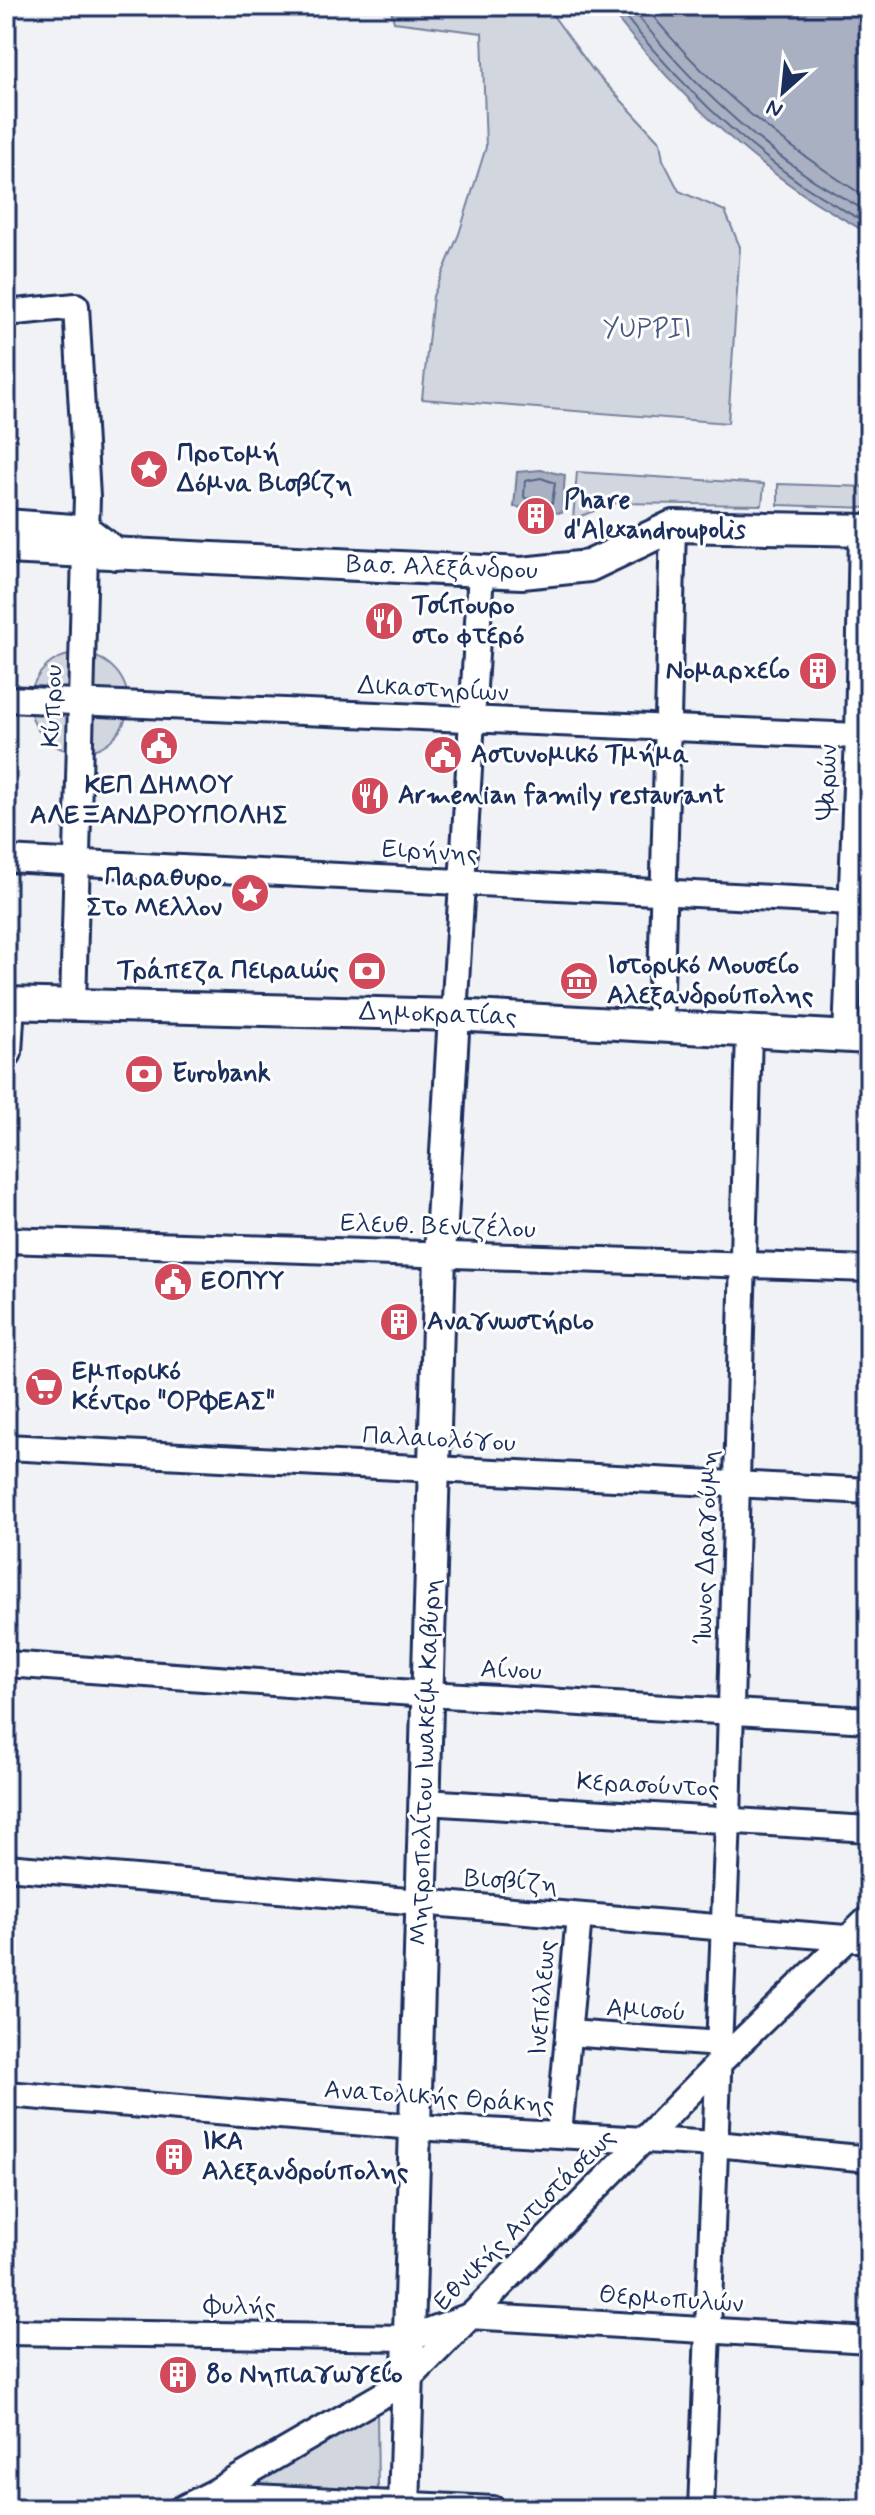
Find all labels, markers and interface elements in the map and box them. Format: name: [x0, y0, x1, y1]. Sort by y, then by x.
north arrow: [743, 52, 823, 132]
text: N: [762, 92, 788, 124]
park label: YUPPII: [603, 313, 691, 347]
place label: Προτομή Δόμνα Βισβίζη: [176, 437, 352, 501]
place icon: Προτομή Δόμνα Βισβίζη: [128, 448, 170, 490]
place label: Phare d'Alexandroupolis: [564, 484, 746, 548]
building icon: Phare d'Alexandroupolis: [515, 495, 557, 537]
street label: Βασ. Αλεξάνδρου: [346, 548, 538, 588]
place label: Τσίπουρο στο φτερό: [411, 589, 525, 653]
restaurant icon: Τσίπουρο στο φτερό: [363, 600, 405, 642]
building icon: Νομαρχείο: [797, 650, 839, 692]
place label: Νομαρχείο: [666, 654, 790, 688]
street label: Κύπρου: [35, 664, 71, 748]
street label: Δικαστηρίων: [357, 669, 509, 711]
public building icon: ΚΕΠ ΔΗΜΟΥ ΑΛΕΞΑΝΔΡΟΥΠΟΛΗΣ: [138, 725, 180, 767]
public building icon: Αστυνομικό Τμήμα: [422, 734, 464, 776]
place label: Αστυνομικό Τμήμα: [471, 738, 690, 772]
street label: Ψαρών: [810, 744, 846, 821]
place label: ΚΕΠ ΔΗΜΟΥ ΑΛΕΞΑΝΔΡΟΥΠΟΛΗΣ: [30, 769, 288, 833]
restaurant icon: Armenian family restaurant: [349, 775, 391, 817]
place label: Armenian family restaurant: [398, 779, 725, 813]
street label: Ειρήνης: [381, 833, 479, 871]
place label: Παραθυρο Στο Μελλον: [87, 861, 223, 925]
place icon: Παραθυρο Στο Μελλον: [229, 872, 271, 914]
place label: Ιστορικό Μουσείο Αλεξανδρούπολης: [607, 949, 813, 1013]
bank icon: Τράπεζα Πειραιώς: [346, 950, 388, 992]
place label: Τράπεζα Πειραιώς: [116, 954, 339, 988]
museum icon: Ιστορικό Μουσείο Αλεξανδρούπολης: [558, 960, 600, 1002]
street label: Δημοκρατίας: [358, 995, 518, 1035]
bank icon: Eurobank: [123, 1053, 165, 1095]
place label: Eurobank: [172, 1057, 271, 1091]
street label: Ελευθ. Βενιζέλου: [340, 1207, 536, 1247]
public building icon: ΕΟΠΥΥ: [152, 1261, 194, 1303]
place label: ΕΟΠΥΥ: [201, 1265, 285, 1299]
building icon: Αναγνωστήριο: [378, 1301, 420, 1343]
place label: Αναγνωστήριο: [427, 1305, 594, 1339]
place label: Εμπορικό Κέντρο "ΟΡΦΕΑΣ": [72, 1355, 275, 1419]
supermarket icon: Εμπορικό Κέντρο "ΟΡΦΕΑΣ": [23, 1366, 65, 1408]
street label: Παλαιολόγου: [362, 1419, 516, 1461]
street label: Ίωνος Δραγούμη: [687, 1449, 727, 1645]
street label: Μητροπολίτου Ιωακείμ Καβύρη: [403, 1578, 449, 1946]
street label: Αίνου: [480, 1652, 542, 1690]
street label: Κερασούντος: [576, 1765, 720, 1807]
street label: Βισβίζη: [463, 1862, 559, 1902]
street label: Ινεπόλεως: [521, 1939, 565, 2057]
street label: Αμισού: [605, 1991, 687, 2031]
street label: Ανατολικής Θράκης: [323, 2073, 555, 2123]
street label: Εθνικής Αντιστάσεως: [426, 2121, 624, 2319]
place label: ΙΚΑ Αλεξανδρούπολης: [202, 2125, 408, 2189]
building icon: ΙΚΑ Αλεξανδρούπολης: [153, 2136, 195, 2178]
street label: Θερμοπυλών: [598, 2278, 744, 2322]
street label: Φυλής: [203, 2289, 276, 2325]
building icon: 8ο Νηπιαγωγείο: [157, 2354, 199, 2396]
place label: 8ο Νηπιαγωγείο: [206, 2358, 403, 2392]

